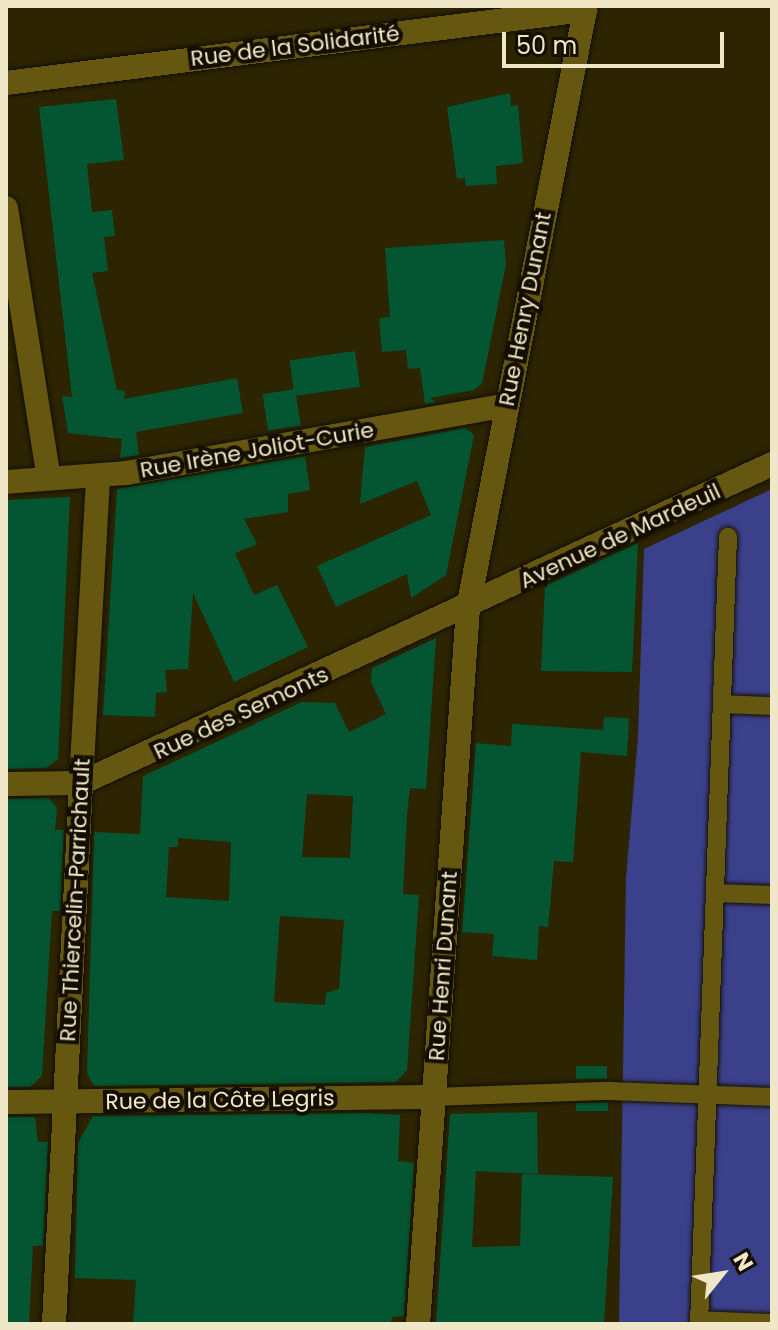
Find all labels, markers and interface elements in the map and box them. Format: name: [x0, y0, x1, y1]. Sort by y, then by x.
scale bar: [506, 16, 728, 66]
street label: Rue de la Solidarité: [189, 20, 401, 72]
text: 50 m: [516, 29, 577, 62]
street label: Rue Henry Dunant: [493, 210, 557, 408]
street label: Rue Irène Joliot-Curie: [138, 416, 376, 484]
street label: Avenue de Mardeuil: [515, 478, 725, 594]
street label: Rue des Semonts: [149, 661, 333, 765]
street label: Rue Thiercelin-Parrichault: [54, 758, 96, 1042]
street label: Rue Henri Dunant: [423, 870, 463, 1062]
street label: Rue de la Côte Legris: [105, 1085, 335, 1115]
north arrow: [682, 1234, 762, 1314]
text: N: [726, 1247, 761, 1277]

